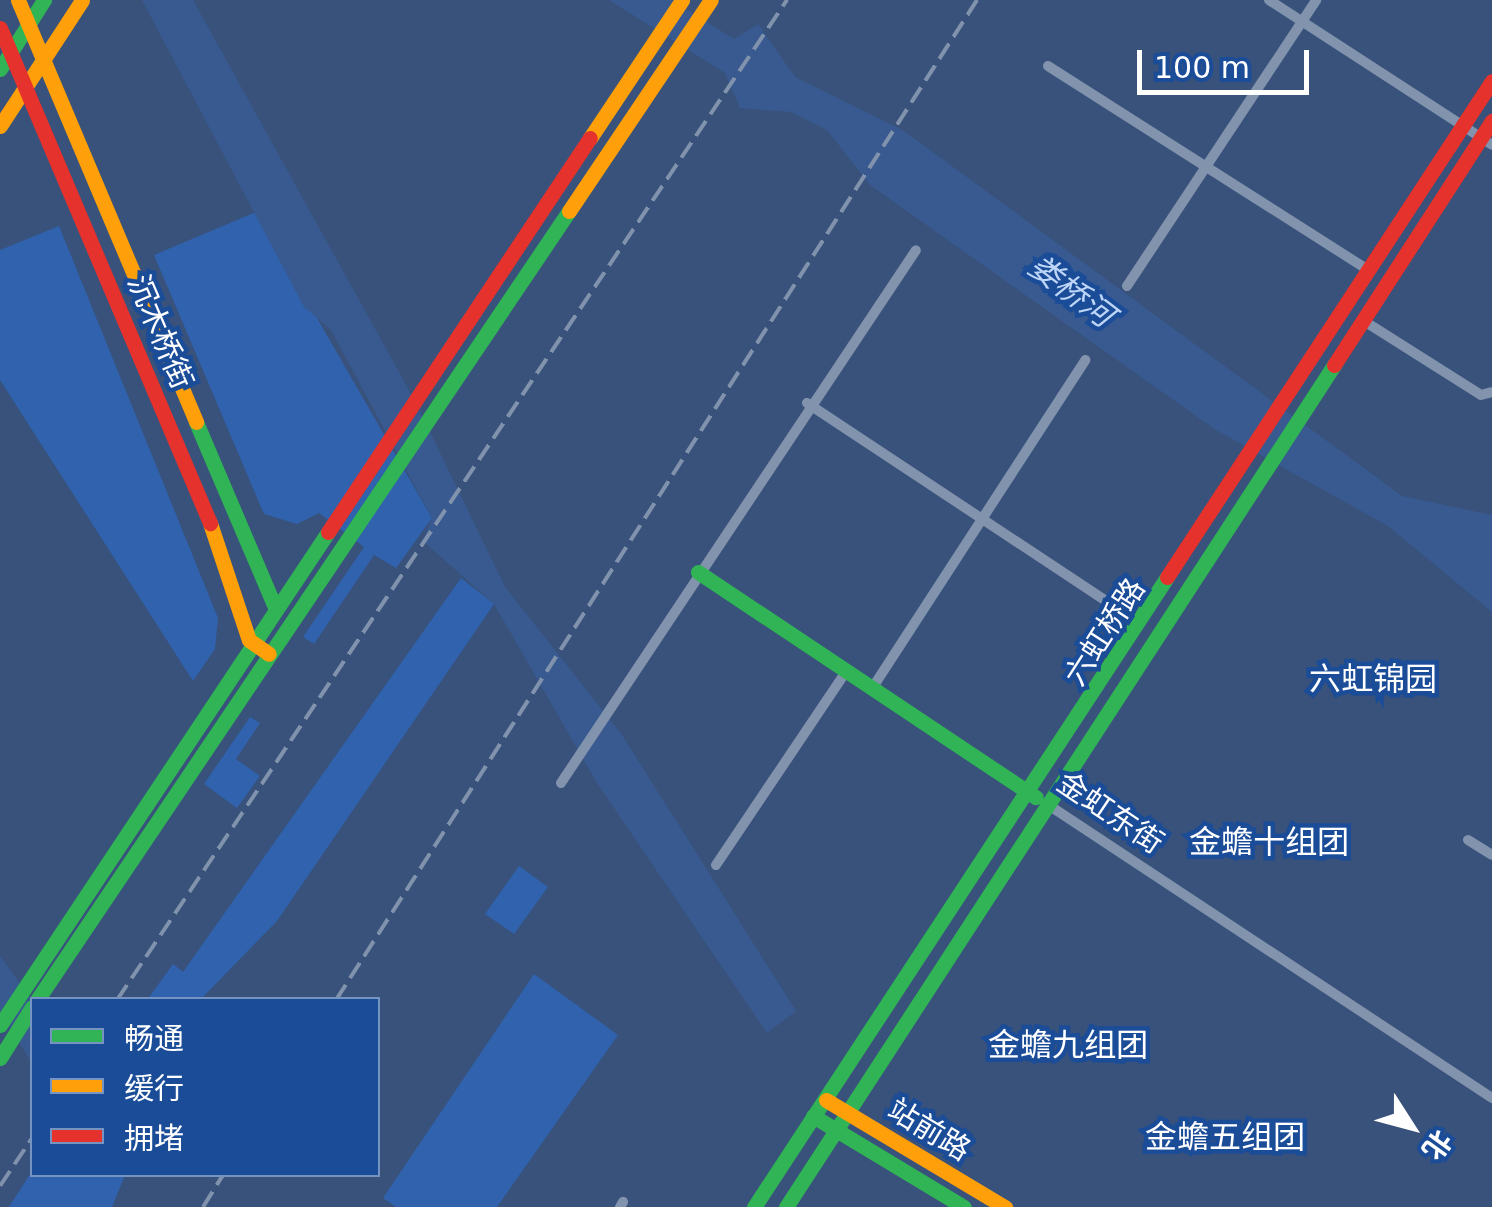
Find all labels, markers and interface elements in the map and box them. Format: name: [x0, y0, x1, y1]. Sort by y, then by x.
scale bar: [1142, 30, 1314, 92]
text: 100 m: [1154, 50, 1250, 85]
water label: 娄桥河: [1021, 247, 1121, 335]
street label: 沉木桥街: [120, 270, 200, 394]
street label: 六虹桥路: [1057, 572, 1153, 692]
district label: 六虹锦园: [1309, 660, 1437, 698]
street label: 金虹东街: [1050, 765, 1170, 861]
district label: 金蟾十组团: [1189, 823, 1349, 861]
legend: [30, 997, 380, 1177]
text: 畅通: [124, 1021, 184, 1056]
district label: 金蟾九组团: [988, 1026, 1148, 1064]
text: 缓行: [124, 1071, 184, 1106]
north arrow: [1362, 1077, 1462, 1177]
street label: 站前路: [881, 1091, 977, 1169]
district label: 金蟾五组团: [1145, 1118, 1305, 1156]
text: 拥堵: [124, 1121, 184, 1156]
text: 北: [1415, 1124, 1458, 1166]

